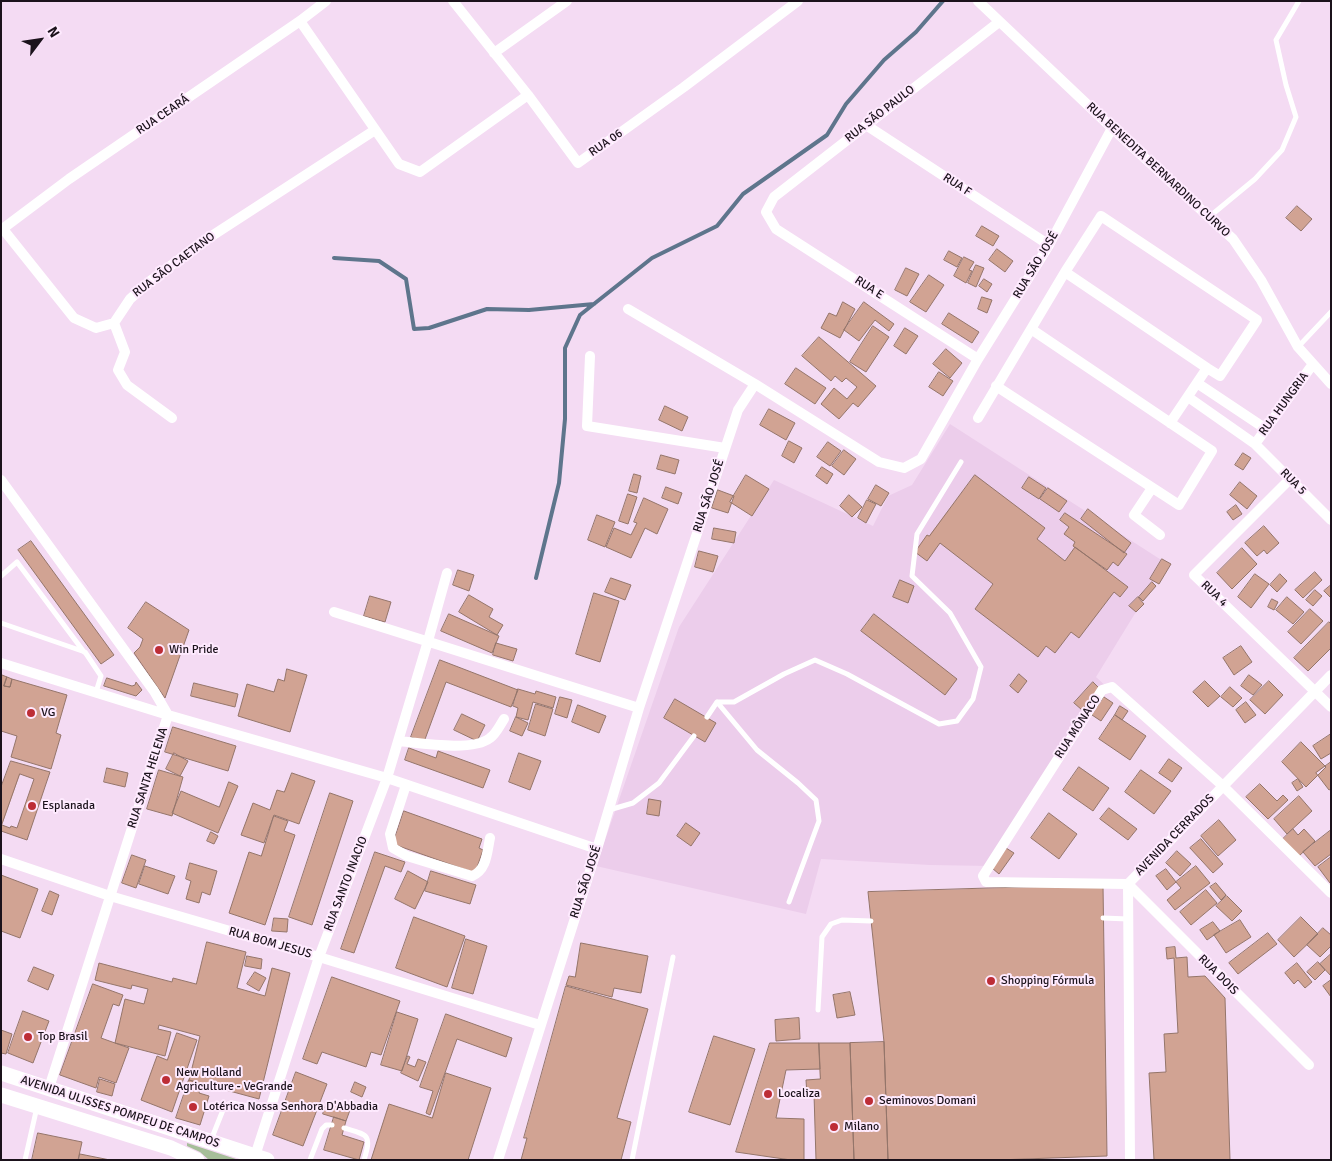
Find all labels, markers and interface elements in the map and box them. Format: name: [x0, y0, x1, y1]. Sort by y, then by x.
north arrow: [15, 15, 65, 65]
text: N: [43, 23, 63, 41]
street label: RUA SÃO PAULO: [842, 82, 918, 146]
street label: RUA CEARÁ: [134, 92, 192, 138]
street label: RUA BENEDITA BERNARDINO CURVO: [1083, 100, 1233, 240]
street label: RUA 06: [586, 126, 626, 160]
street label: RUA F: [940, 170, 974, 200]
street label: RUA SÃO CAETANO: [130, 229, 218, 301]
street label: RUA SÃO JOSÉ: [1010, 229, 1062, 301]
street label: RUA E: [852, 273, 886, 303]
street label: RUA HUNGRIA: [1256, 369, 1312, 439]
street label: RUA SÃO JOSÉ: [690, 458, 728, 534]
street label: RUA 5: [1277, 466, 1309, 498]
street label: RUA 4: [1198, 578, 1230, 610]
place label: Win Pride: [169, 643, 218, 657]
marker: Win Pride: [153, 644, 165, 656]
street label: RUA MÔNACO: [1052, 693, 1104, 761]
place label: VG: [41, 706, 55, 720]
marker: VG: [25, 707, 37, 719]
street label: RUA SANTA HELENA: [125, 726, 171, 830]
street label: AVENIDA CERRADOS: [1132, 791, 1218, 879]
place label: Esplanada: [42, 799, 95, 813]
marker: Esplanada: [26, 800, 38, 812]
street label: RUA SANTO INACIO: [321, 834, 371, 934]
street label: RUA SÃO JOSÉ: [567, 844, 605, 920]
street label: RUA BOM JESUS: [227, 924, 313, 962]
street label: RUA DOIS: [1195, 952, 1241, 998]
place label: Shopping Fórmula: [1001, 974, 1094, 988]
marker: Shopping Fórmula: [985, 975, 997, 987]
place label: Top Brasil: [38, 1030, 88, 1044]
marker: Top Brasil: [22, 1031, 34, 1043]
place label: New Holland Agriculture - VeGrande: [176, 1066, 293, 1094]
street label: AVENIDA ULISSES POMPEU DE CAMPOS: [19, 1073, 221, 1151]
marker: New Holland Agriculture - VeGrande: [160, 1074, 172, 1086]
place label: Localiza: [778, 1087, 820, 1101]
marker: Localiza: [762, 1088, 774, 1100]
place label: Seminovos Domani: [879, 1094, 976, 1108]
marker: Seminovos Domani: [863, 1095, 875, 1107]
place label: Lotérica Nossa Senhora D'Abbadia: [203, 1100, 378, 1114]
marker: Lotérica Nossa Senhora D'Abbadia: [187, 1101, 199, 1113]
place label: Milano: [844, 1120, 879, 1134]
marker: Milano: [828, 1121, 840, 1133]

